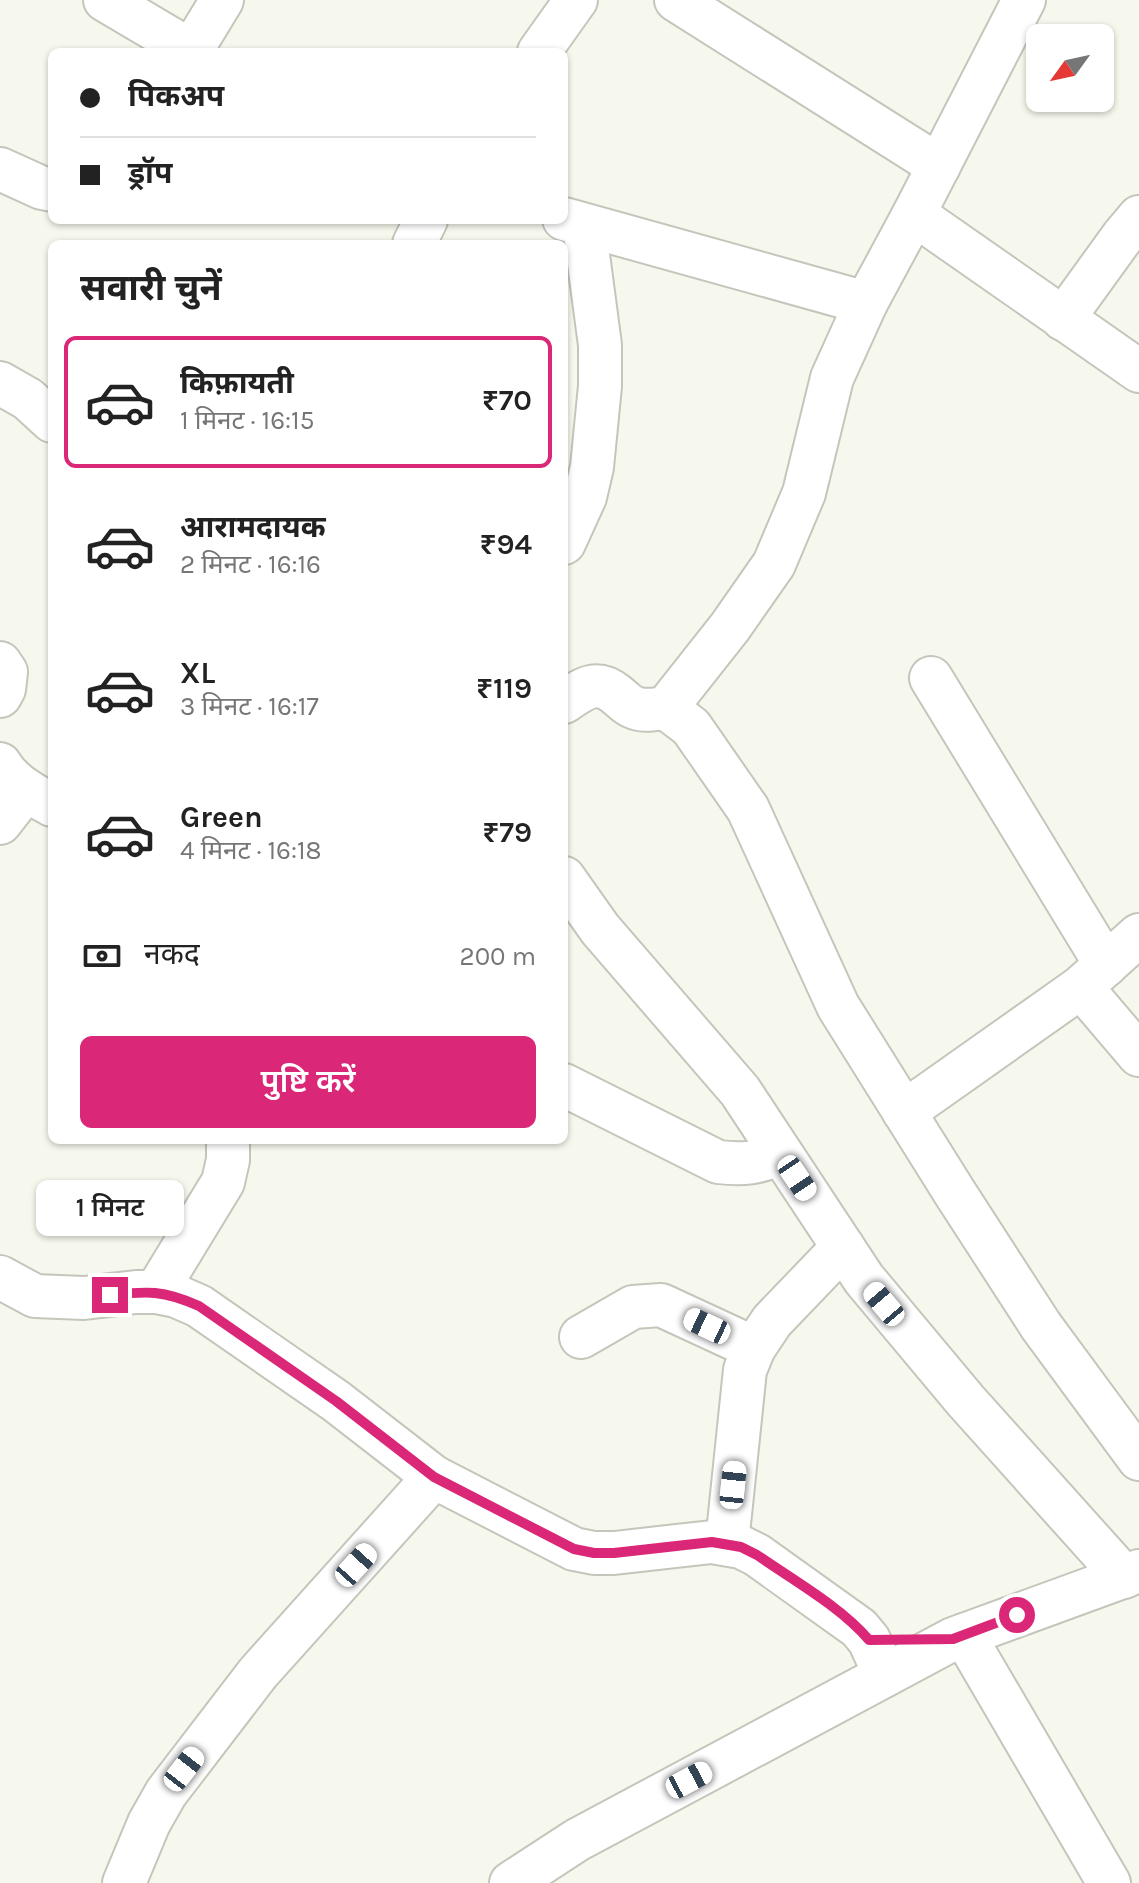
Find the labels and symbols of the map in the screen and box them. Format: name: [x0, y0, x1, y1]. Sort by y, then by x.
north arrow: [1026, 24, 1114, 112]
car: [774, 1151, 820, 1205]
callout: 1 मिनट: [36, 1179, 184, 1235]
route end: [92, 1277, 128, 1313]
car: [859, 1278, 909, 1330]
car: [680, 1305, 734, 1347]
car: [719, 1460, 747, 1510]
car: [331, 1539, 381, 1591]
route start: [999, 1597, 1035, 1633]
car: [160, 1743, 208, 1795]
car: [662, 1758, 716, 1802]

